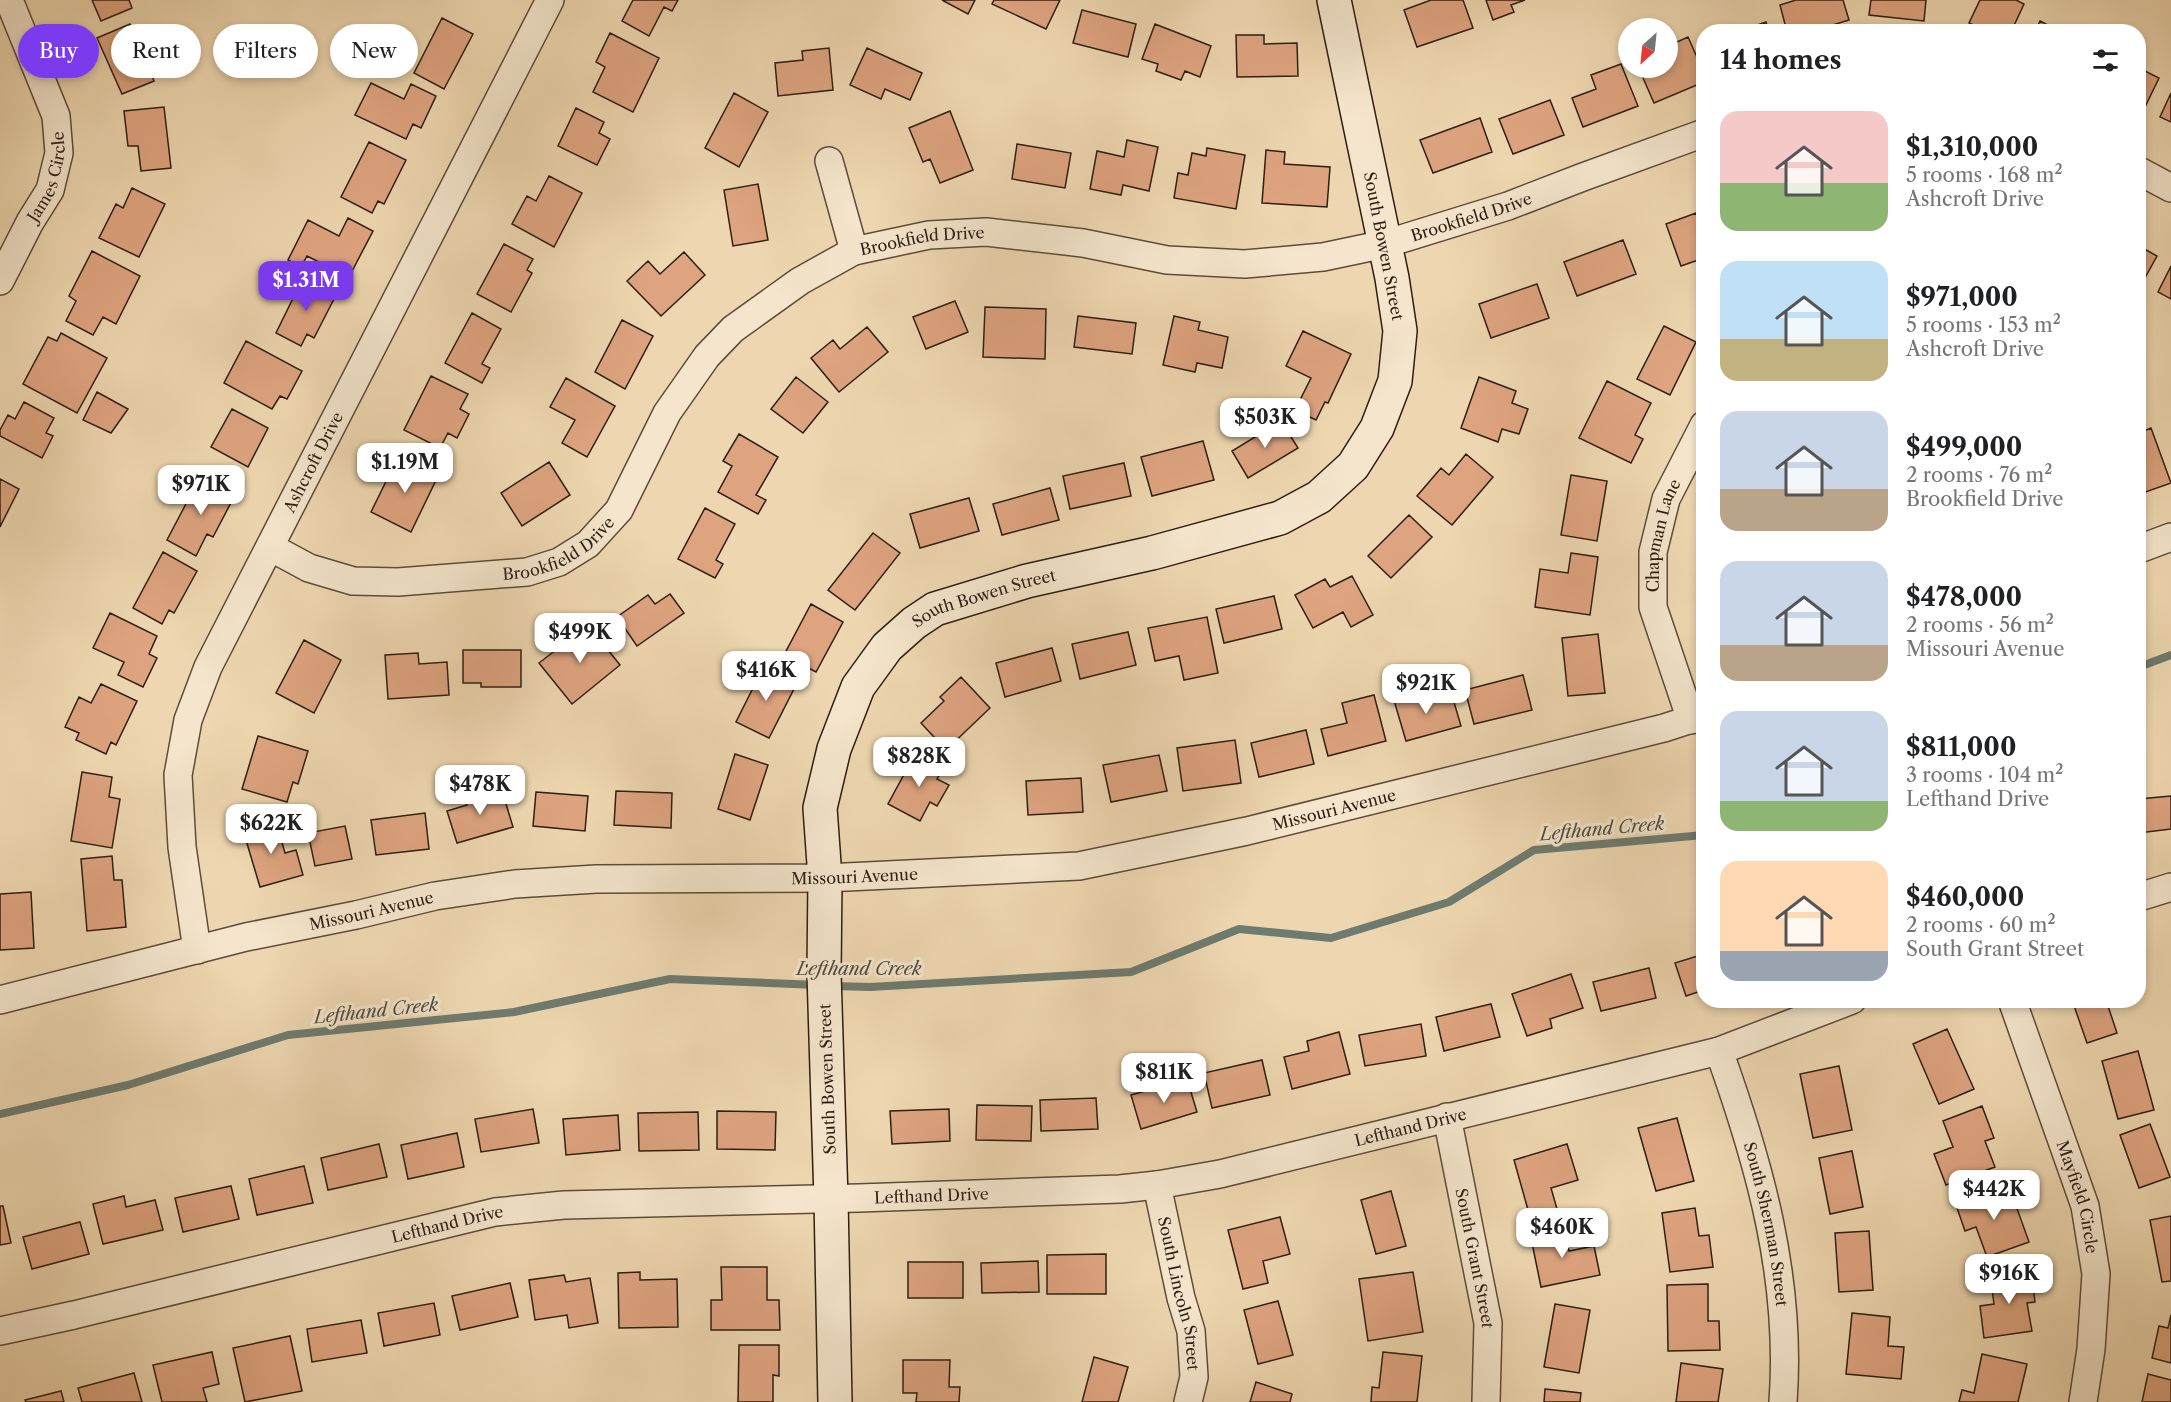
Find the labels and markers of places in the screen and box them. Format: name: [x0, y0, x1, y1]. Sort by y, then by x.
pin: $1.31M: [257, 261, 355, 312]
pin: $503K: [1223, 398, 1307, 449]
pin: $1.19M: [356, 443, 454, 494]
pin: $971K: [159, 465, 243, 516]
pin: $499K: [538, 613, 622, 664]
pin: $416K: [724, 651, 808, 702]
pin: $921K: [1384, 664, 1468, 715]
pin: $828K: [877, 737, 961, 788]
pin: $478K: [438, 765, 522, 816]
pin: $622K: [229, 804, 313, 855]
pin: $811K: [1122, 1053, 1206, 1104]
pin: $442K: [1952, 1170, 2036, 1221]
pin: $460K: [1520, 1208, 1604, 1259]
pin: $916K: [1967, 1254, 2051, 1305]

